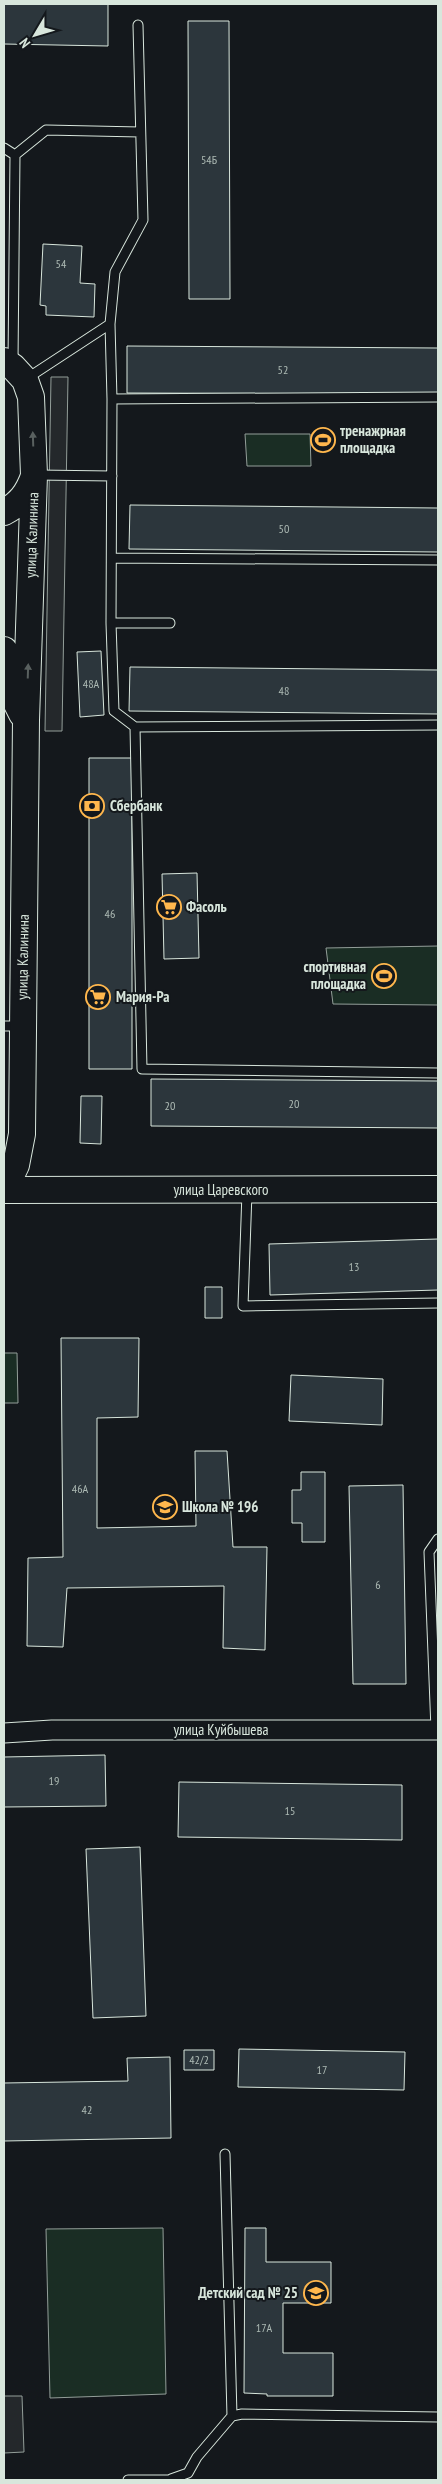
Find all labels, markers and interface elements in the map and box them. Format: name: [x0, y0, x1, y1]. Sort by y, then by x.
north arrow: [10, 10, 60, 60]
text: N: [15, 34, 34, 52]
house number: 54Б: [201, 152, 217, 167]
house number: 54: [56, 256, 67, 271]
house number: 52: [278, 362, 288, 377]
place label: тренажрная площадка: [340, 421, 406, 457]
sports icon: тренажрная площадка: [310, 427, 336, 453]
one-way arrow: [29, 430, 37, 446]
street label: улица Калинина: [21, 492, 42, 578]
house number: 50: [279, 521, 289, 536]
one-way arrow: [24, 663, 32, 679]
house number: 48А: [83, 676, 100, 691]
house number: 48: [279, 683, 289, 698]
bank icon: Сбербанк: [79, 793, 105, 819]
place label: Сбербанк: [110, 796, 163, 815]
supermarket icon: Фасоль: [156, 894, 182, 920]
place label: Фасоль: [186, 897, 227, 916]
house number: 46: [105, 906, 115, 921]
street label: улица Калинина: [12, 914, 33, 1000]
place label: спортивная площадка: [303, 957, 366, 993]
sports icon: спортивная площадка: [371, 963, 397, 989]
supermarket icon: Мария-Ра: [85, 984, 111, 1010]
place label: Мария-Ра: [116, 987, 170, 1006]
house number: 20: [289, 1096, 299, 1111]
house number: 20: [165, 1098, 175, 1113]
street label: улица Царевского: [173, 1180, 269, 1199]
house number: 13: [349, 1259, 359, 1274]
house number: 46А: [72, 1481, 89, 1496]
school or university icon: Школа № 196: [152, 1494, 178, 1520]
place label: Школа № 196: [182, 1497, 258, 1516]
house number: 6: [375, 1577, 381, 1592]
street label: улица Куйбышева: [173, 1720, 269, 1739]
house number: 19: [49, 1773, 59, 1788]
house number: 15: [285, 1803, 295, 1818]
house number: 42/2: [189, 2052, 209, 2067]
house number: 17: [317, 2062, 327, 2077]
house number: 42: [82, 2102, 92, 2117]
school or university icon: Детский сад № 25: [303, 2280, 329, 2306]
place label: Детский сад № 25: [198, 2283, 298, 2302]
house number: 17А: [256, 2320, 273, 2335]

